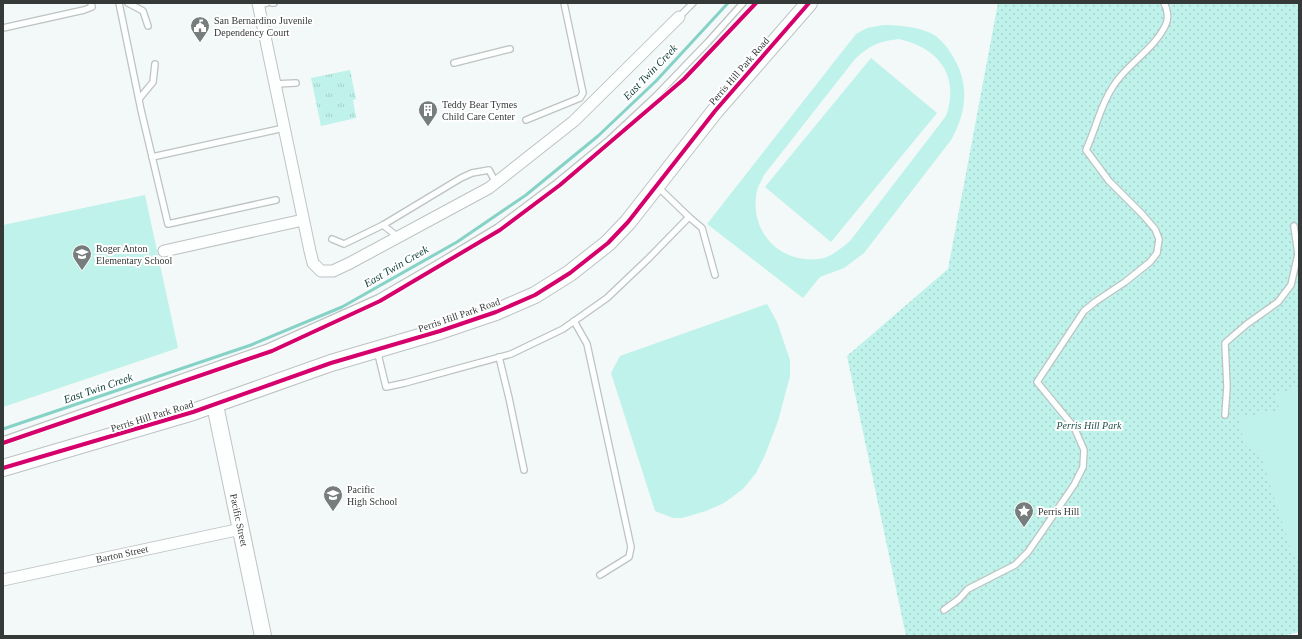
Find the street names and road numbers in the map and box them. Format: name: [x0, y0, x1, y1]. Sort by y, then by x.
street label: Perris Hill Park Road: [707, 35, 771, 107]
street label: Perris Hill Park Road: [417, 296, 501, 334]
street label: Perris Hill Park Road: [109, 398, 195, 434]
street label: Pacific Street: [228, 493, 250, 548]
street label: Barton Street: [95, 543, 149, 565]

